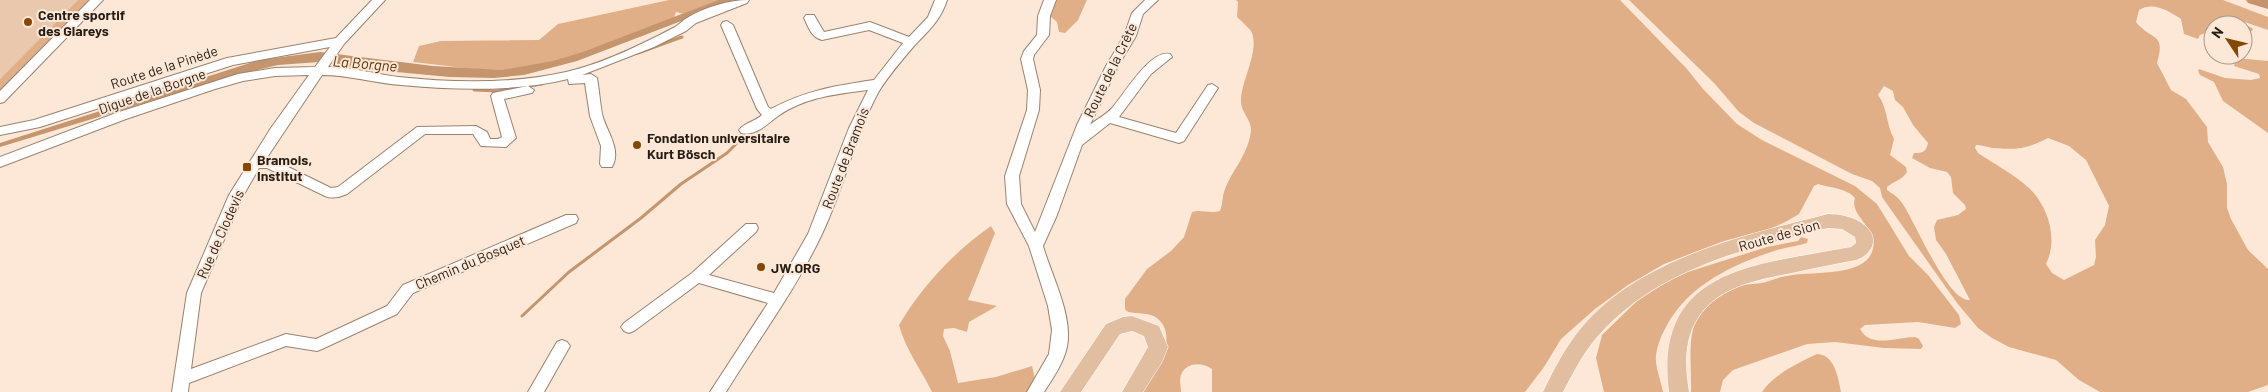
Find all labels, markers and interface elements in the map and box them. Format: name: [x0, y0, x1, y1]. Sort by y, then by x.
place label: Centre sportif des Glareys: [38, 6, 125, 39]
north arrow: [2203, 15, 2253, 65]
marker: Centre sportif des Glareys: [22, 16, 34, 28]
street label: Route de la Crête: [1080, 20, 1140, 120]
text: N: [2207, 24, 2227, 41]
street label: Route de la Pinède: [108, 42, 220, 92]
water label: La Borgne: [332, 51, 398, 75]
street label: Digue de la Borgne: [96, 65, 208, 117]
street label: Route de Bramois: [818, 105, 872, 211]
place label: Fondation universitaire Kurt Bösch: [647, 129, 790, 162]
marker: Fondation universitaire Kurt Bösch: [631, 139, 643, 151]
place label: Bramois, Institut: [257, 151, 312, 184]
marker: Bramois, Institut: [241, 161, 253, 173]
street label: Rue de Clodevis: [193, 187, 247, 281]
street label: Route de Sion: [1736, 215, 1822, 255]
street label: Chemin du Bosquet: [413, 231, 527, 293]
place label: JW.ORG: [771, 259, 820, 276]
marker: JW.ORG: [755, 261, 767, 273]

